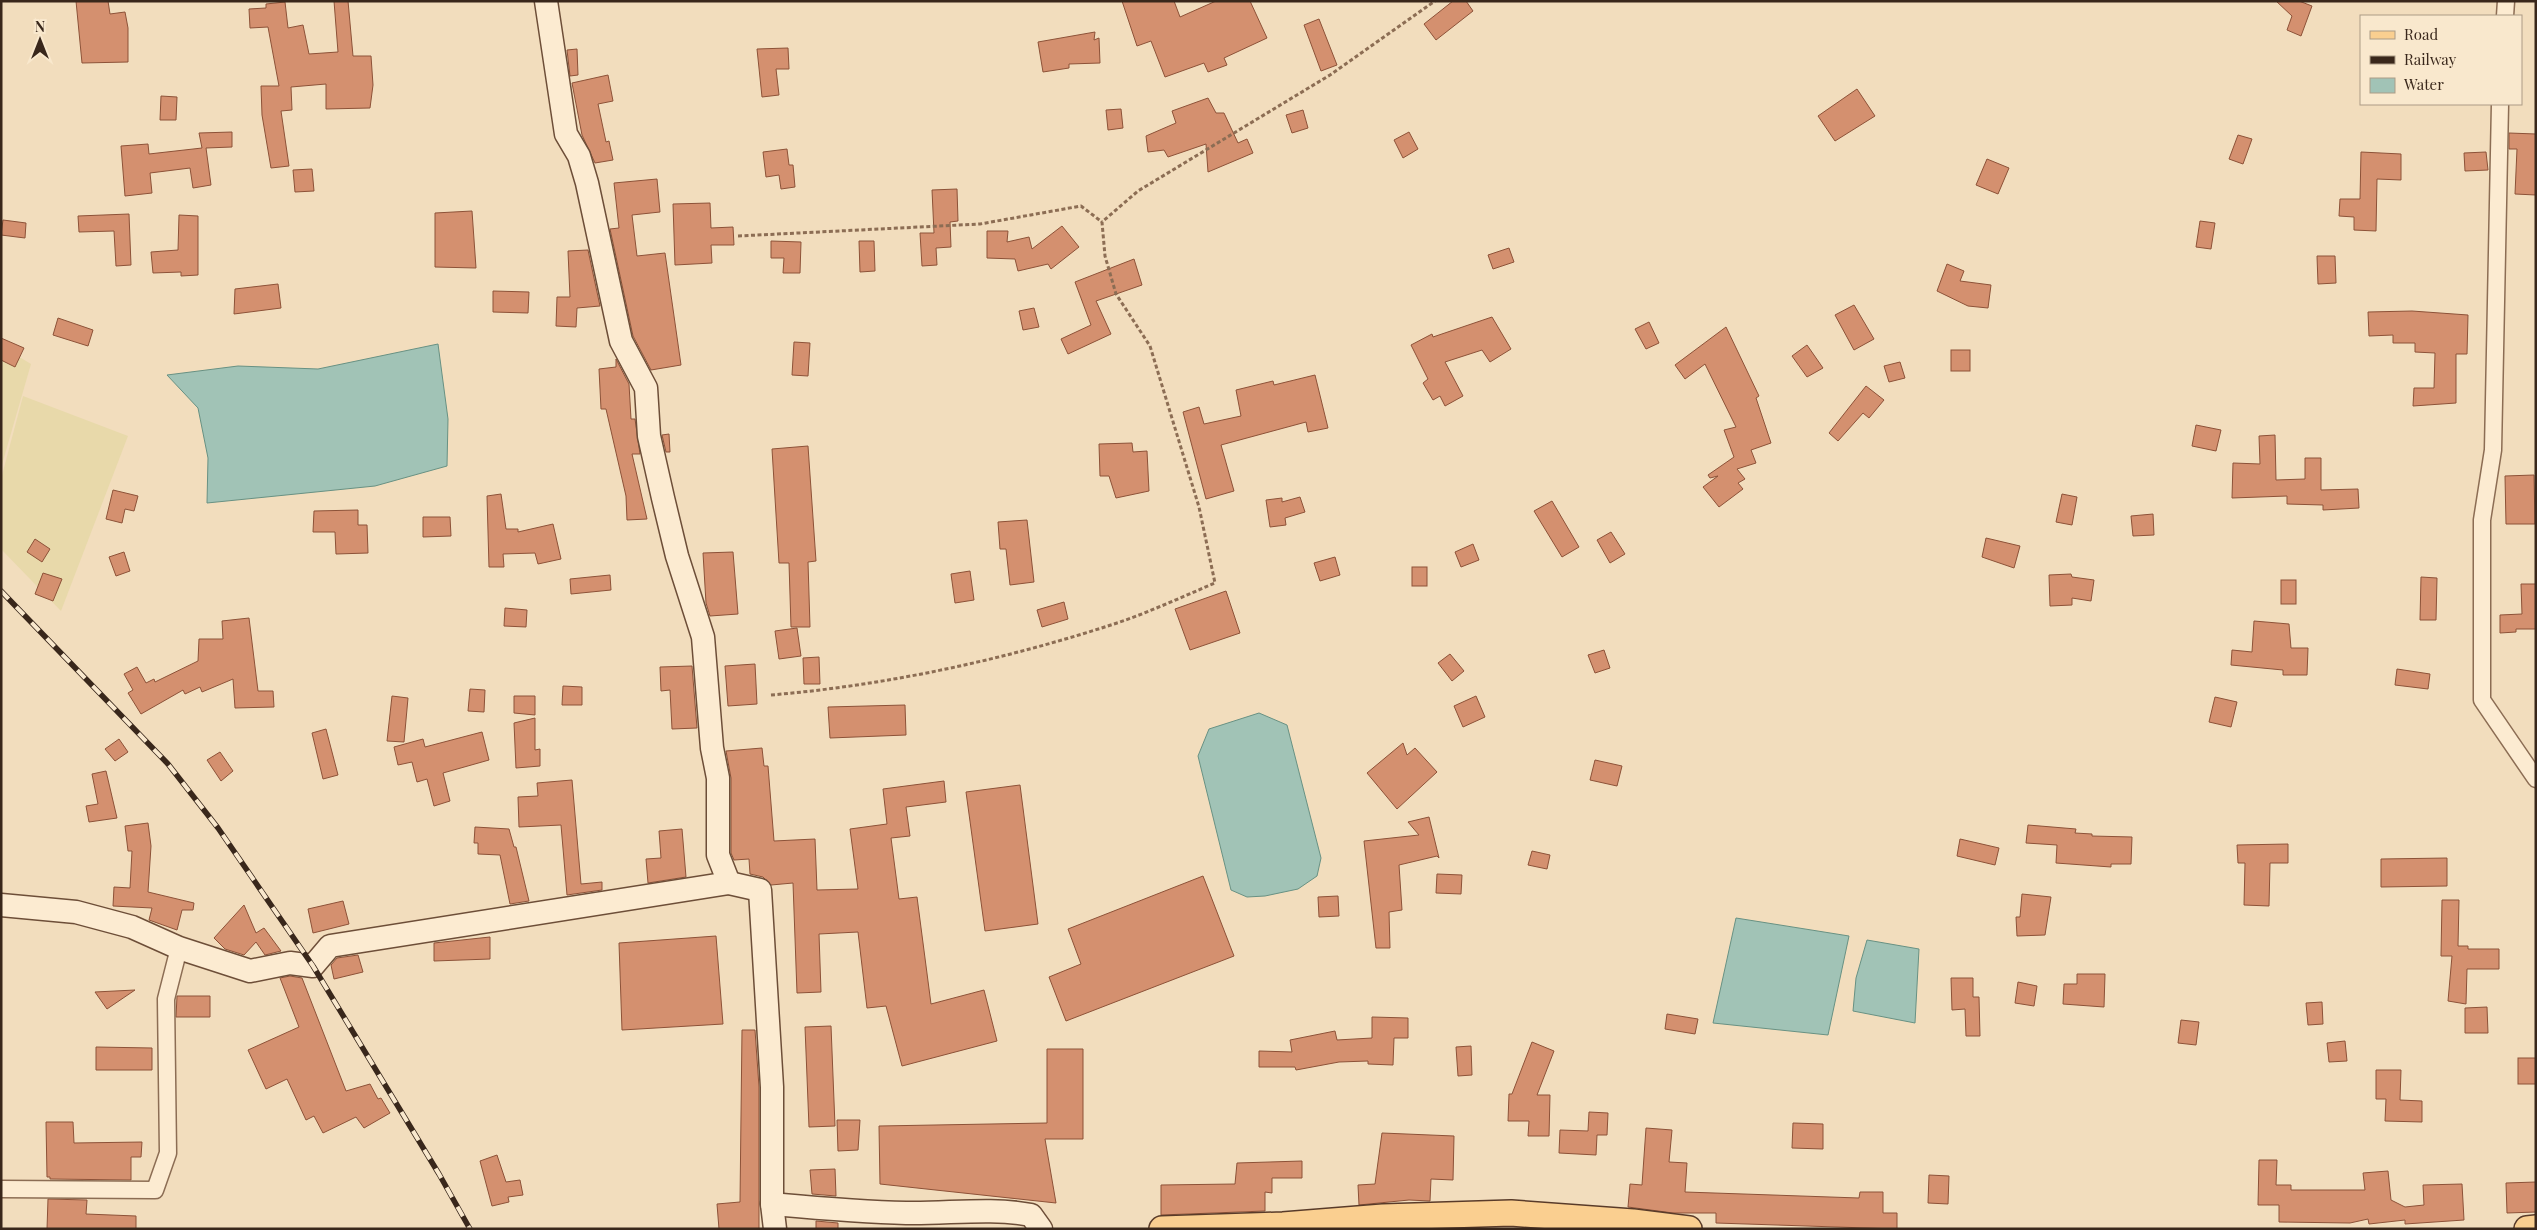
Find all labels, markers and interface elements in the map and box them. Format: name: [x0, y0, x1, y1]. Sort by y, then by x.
north arrow: [15, 15, 65, 65]
legend: [2360, 15, 2522, 105]
text: N: [35, 17, 45, 36]
text: Road: [2404, 24, 2438, 44]
text: Railway: [2404, 49, 2457, 69]
text: Water: [2403, 74, 2444, 94]

